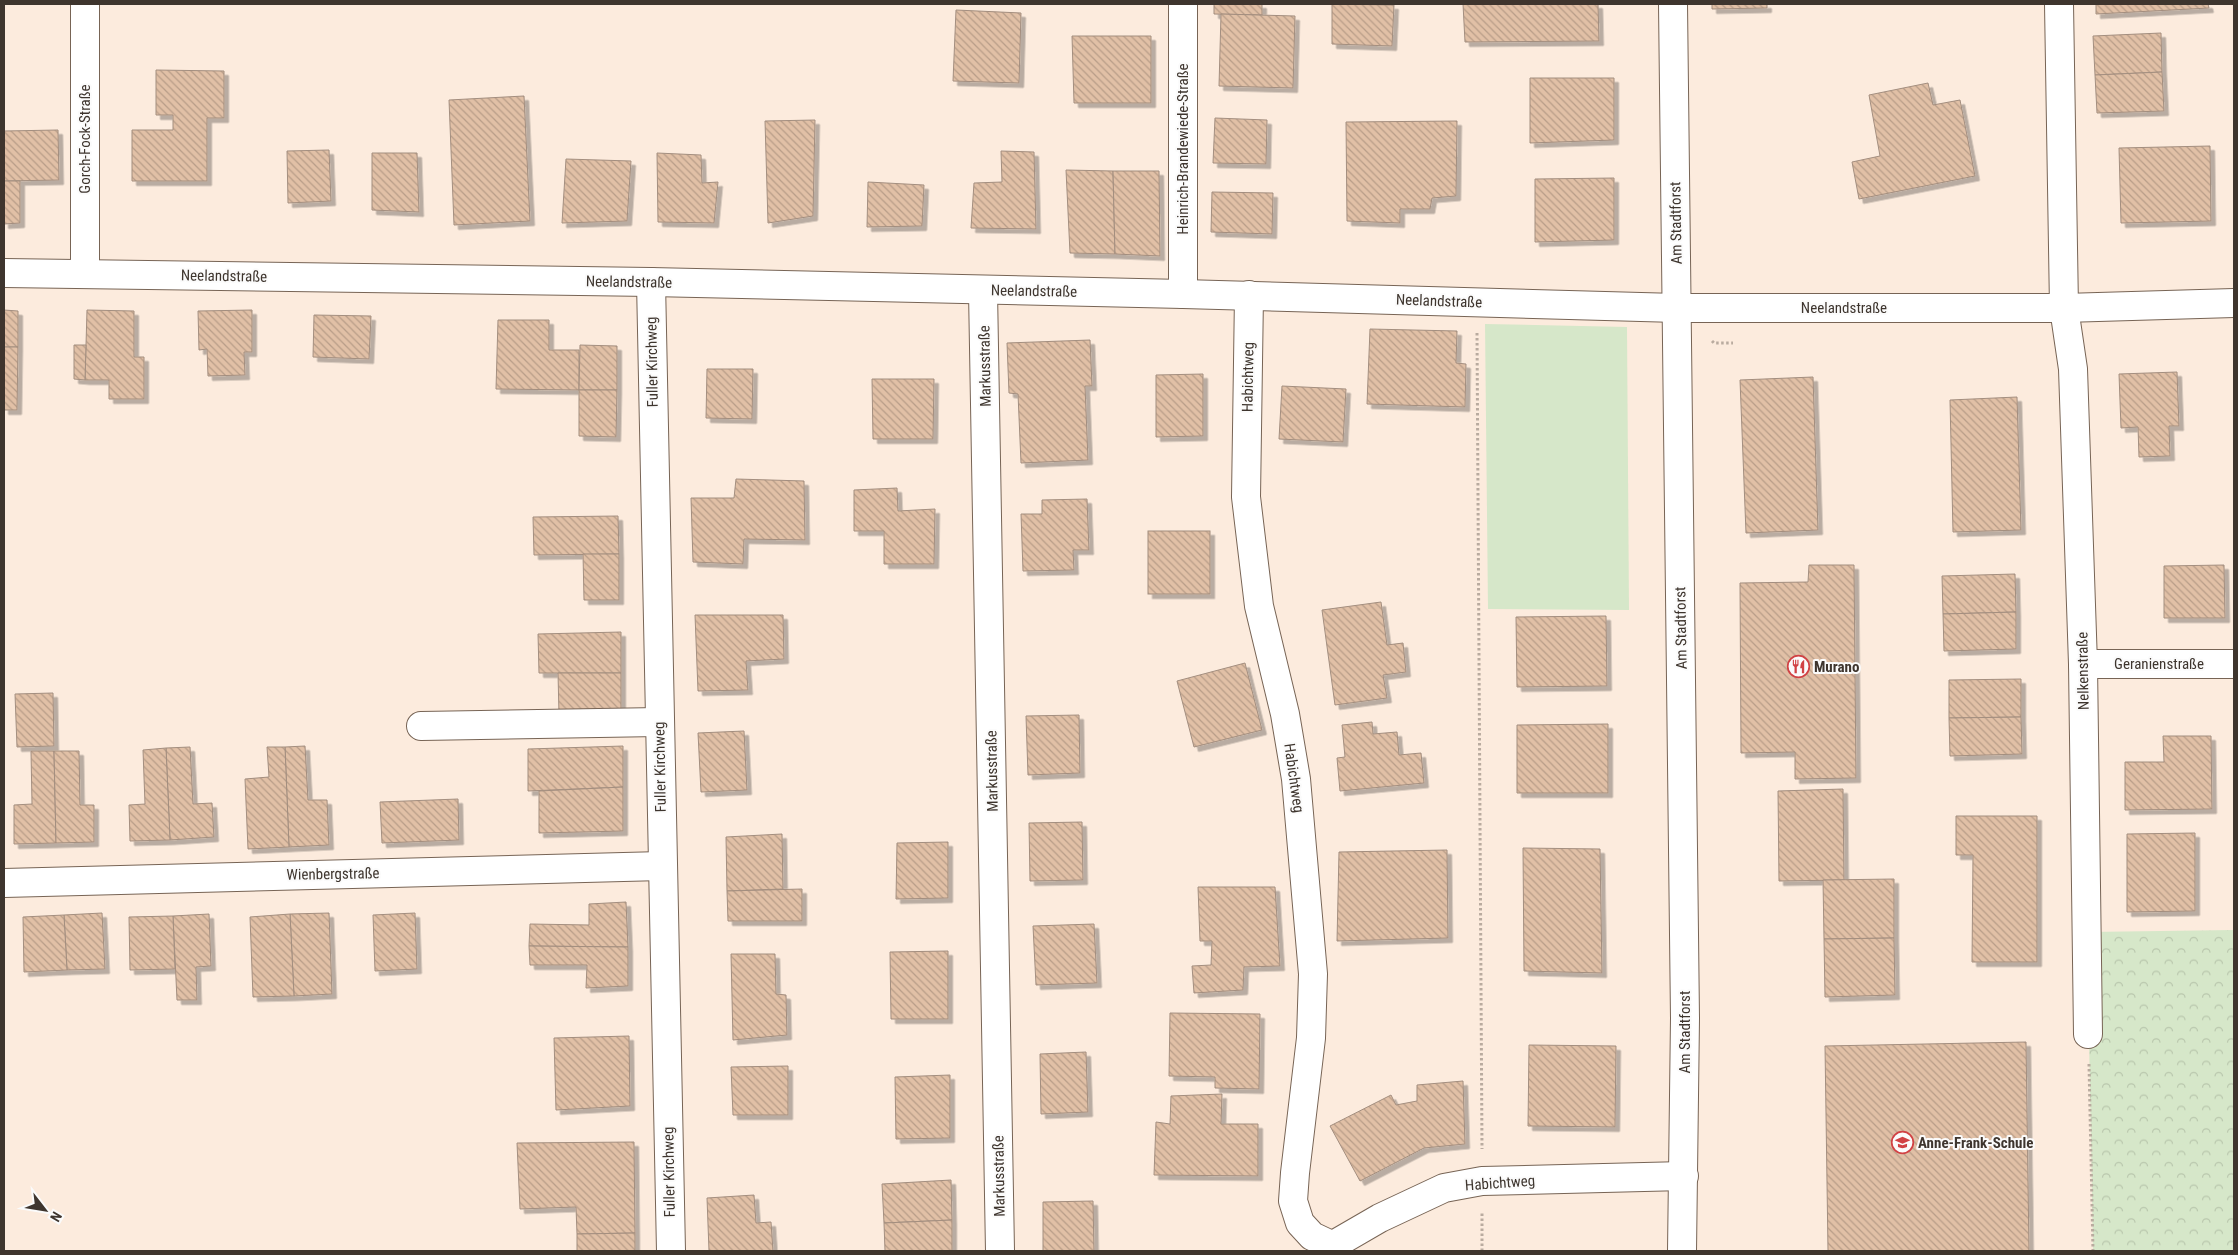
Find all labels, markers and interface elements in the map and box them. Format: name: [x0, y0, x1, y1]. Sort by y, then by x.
street label: Heinrich-Brandewiede-Straße: [1174, 63, 1192, 235]
street label: Gorch-Fock-Straße: [76, 84, 94, 194]
street label: Am Stadtforst: [1666, 181, 1686, 265]
street label: Neelandstraße: [181, 266, 267, 286]
street label: Neelandstraße: [586, 272, 672, 292]
street label: Neelandstraße: [991, 281, 1077, 301]
street label: Neelandstraße: [1396, 290, 1482, 312]
street label: Neelandstraße: [1801, 299, 1887, 317]
street label: Fuller Kirchweg: [642, 317, 662, 407]
street label: Markusstraße: [975, 325, 995, 407]
street label: Habichtweg: [1238, 342, 1258, 412]
street label: Am Stadtforst: [1671, 586, 1691, 670]
street label: Nelkenstraße: [2073, 632, 2093, 710]
restaurant icon: Murano: [1786, 655, 1810, 679]
street label: Geranienstraße: [2114, 655, 2204, 673]
place label: Murano: [1814, 658, 1859, 676]
street label: Fuller Kirchweg: [650, 722, 670, 812]
street label: Markusstraße: [982, 730, 1002, 812]
street label: Habichtweg: [1280, 742, 1308, 814]
street label: Wienbergstraße: [286, 864, 380, 884]
street label: Am Stadtforst: [1676, 991, 1694, 1073]
street label: Fuller Kirchweg: [659, 1127, 679, 1217]
school or university icon: Anne-Frank-Schule: [1890, 1131, 1914, 1155]
place label: Anne-Frank-Schule: [1918, 1134, 2033, 1152]
street label: Markusstraße: [989, 1135, 1009, 1217]
street label: Habichtweg: [1464, 1172, 1536, 1194]
north arrow: [20, 1185, 70, 1235]
text: N: [47, 1209, 65, 1224]

